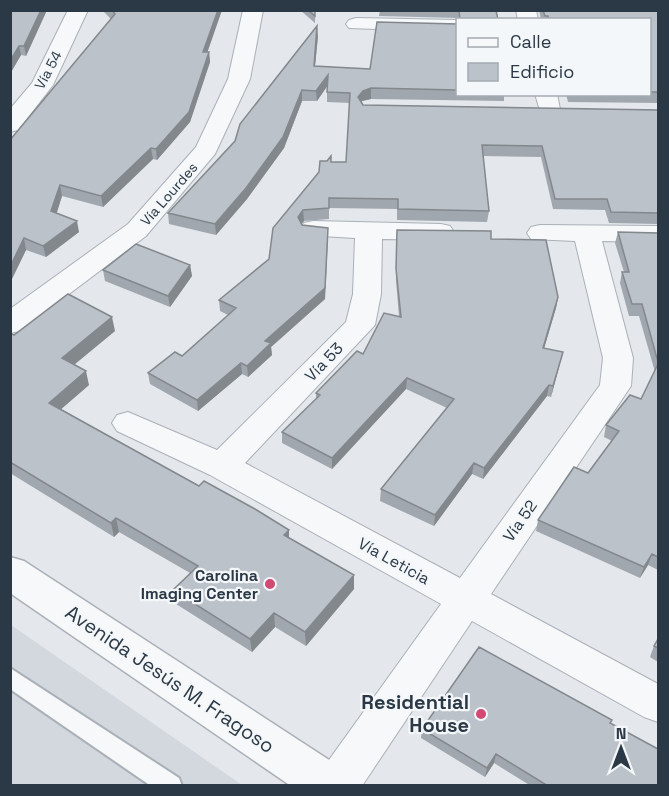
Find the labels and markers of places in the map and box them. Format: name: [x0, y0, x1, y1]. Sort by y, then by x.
place label: Carolina Imaging Center: [141, 565, 258, 604]
marker: Carolina Imaging Center: [263, 577, 277, 591]
place label: Residential House: [361, 689, 469, 738]
marker: Residential House: [474, 707, 488, 721]

